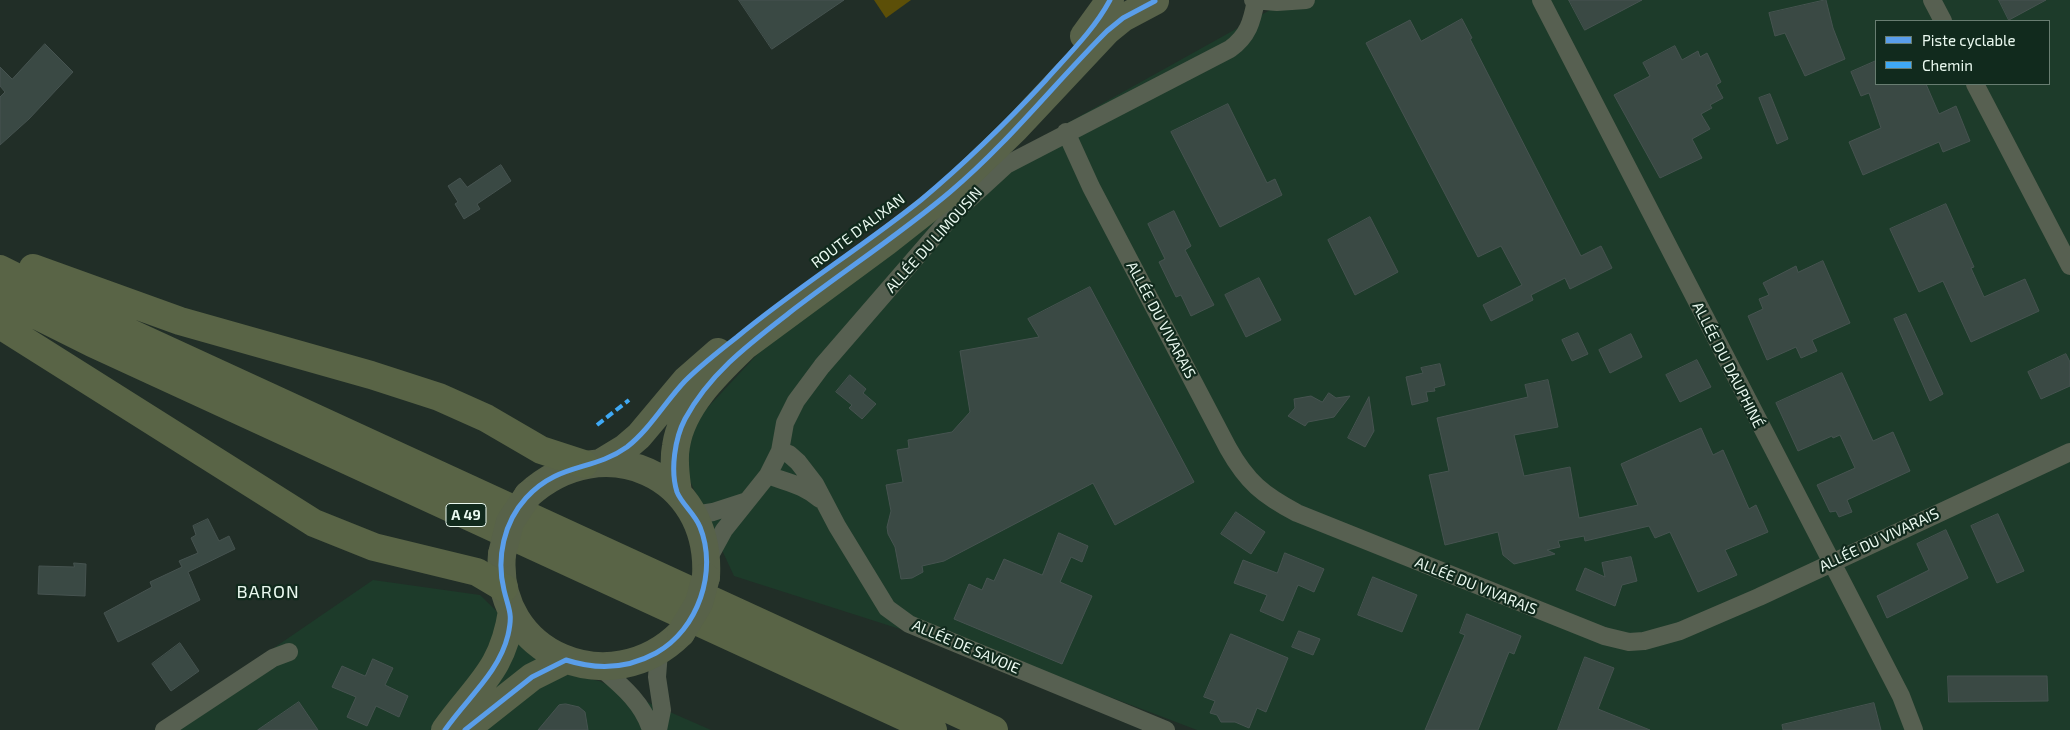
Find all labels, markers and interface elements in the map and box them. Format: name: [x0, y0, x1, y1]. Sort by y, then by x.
legend: [1875, 20, 2050, 85]
text: Piste cyclable: [1922, 31, 2016, 49]
text: Chemin: [1922, 56, 1973, 74]
street label: ALLÉE DU LIMOUSIN: [882, 183, 986, 297]
street label: ROUTE D'ALIXAN: [808, 190, 908, 272]
street label: ALLÉE DU VIVARAIS: [1123, 258, 1199, 382]
street label: ALLÉE DU DAUPHINÉ: [1688, 299, 1768, 431]
road number: A 49: [446, 504, 486, 526]
street label: ALLÉE DU VIVARAIS: [1816, 504, 1942, 576]
street label: ALLÉE DU VIVARAIS: [1412, 553, 1540, 619]
district label: BARON: [236, 581, 300, 603]
street label: ALLÉE DE SAVOIE: [909, 616, 1023, 678]

